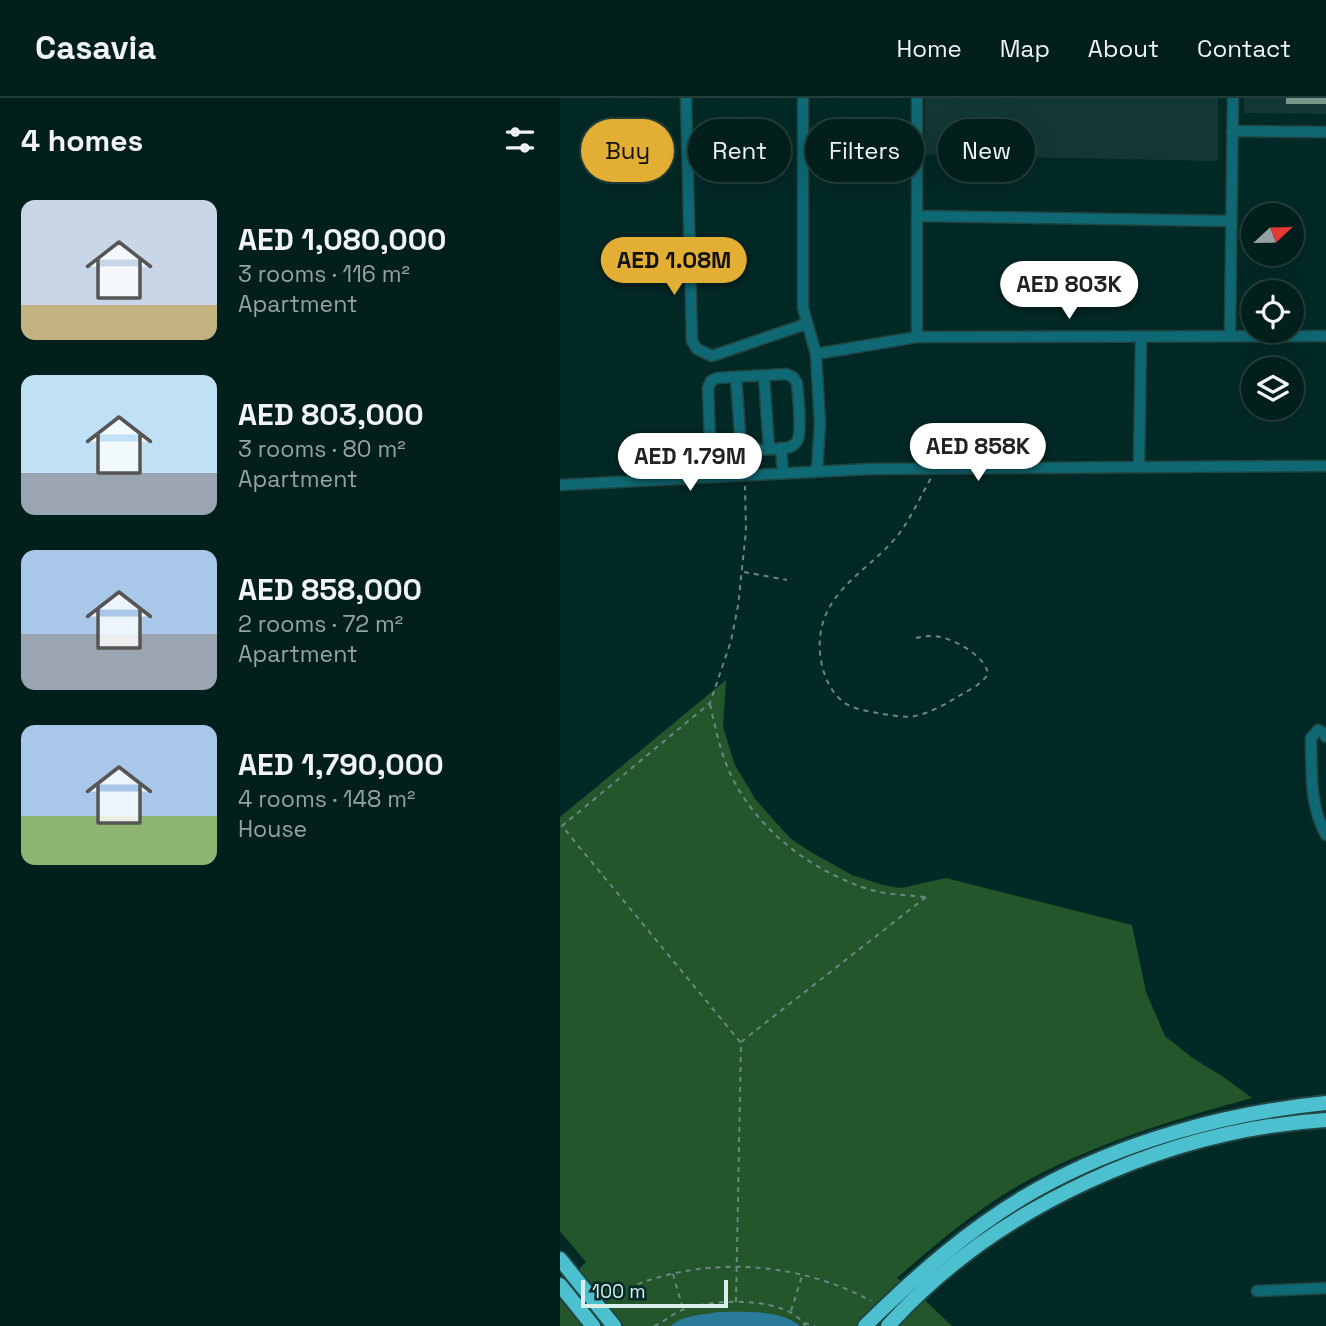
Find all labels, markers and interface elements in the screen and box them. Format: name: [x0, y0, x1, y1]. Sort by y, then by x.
text: Casavia: [35, 27, 156, 69]
text: Home: [896, 33, 962, 64]
text: Map: [1000, 33, 1050, 64]
text: About: [1088, 33, 1159, 64]
text: Contact: [1197, 33, 1291, 64]
chip: Buy: [581, 119, 674, 182]
chip: Rent: [688, 119, 791, 182]
chip: Filters: [805, 119, 924, 182]
chip: New: [938, 119, 1035, 182]
text: 4 homes: [21, 121, 143, 160]
icon: filters: [501, 121, 539, 159]
north arrow: [1241, 203, 1304, 266]
map controls: [1241, 203, 1304, 420]
text: AED 1,080,000: [238, 220, 447, 259]
icon: home: [77, 228, 161, 312]
pin: AED 1.08M: [594, 238, 754, 297]
text: AED 1.08M: [617, 245, 731, 275]
text: 3 rooms · 116 m²: [238, 259, 410, 289]
pin: AED 803K: [997, 262, 1141, 321]
text: AED 803K: [1016, 269, 1122, 299]
button: locate: [1241, 280, 1304, 343]
text: Apartment: [238, 289, 358, 319]
button: layers: [1241, 357, 1304, 420]
text: AED 803,000: [238, 395, 424, 434]
icon: home: [77, 403, 161, 487]
pin: AED 858K: [906, 424, 1050, 483]
text: AED 858K: [926, 431, 1030, 461]
text: 3 rooms · 80 m²: [238, 434, 406, 464]
pin: AED 1.79M: [610, 434, 770, 493]
text: AED 1.79M: [634, 441, 746, 471]
text: Apartment: [238, 464, 358, 494]
text: AED 858,000: [238, 570, 422, 609]
icon: home: [77, 578, 161, 662]
text: 2 rooms · 72 m²: [238, 609, 403, 639]
text: Apartment: [238, 639, 358, 669]
text: AED 1,790,000: [238, 745, 444, 784]
icon: home: [77, 753, 161, 837]
text: 4 rooms · 148 m²: [238, 784, 415, 814]
text: House: [238, 814, 307, 844]
scale bar: [581, 1277, 728, 1309]
text: 100 m: [592, 1279, 646, 1304]

